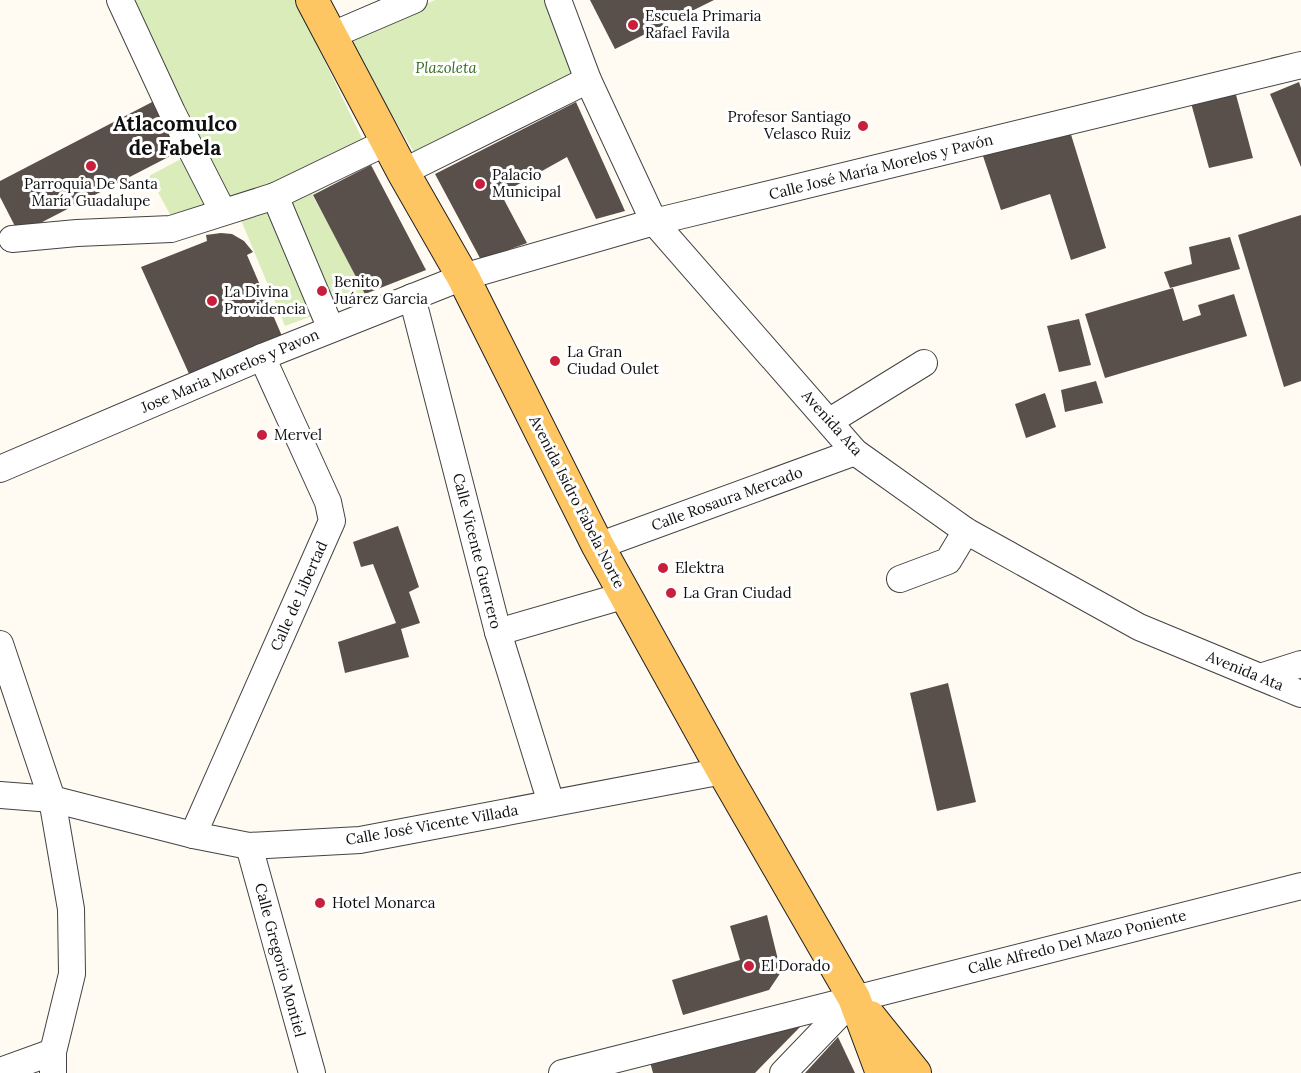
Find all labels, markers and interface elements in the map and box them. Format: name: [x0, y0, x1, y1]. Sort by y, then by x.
place label: Escuela Primaria Rafael Favila: [645, 6, 762, 42]
marker: Escuela Primaria Rafael Favila: [626, 18, 640, 32]
park label: Plazoleta: [415, 58, 477, 77]
place label: Profesor Santiago Velasco Ruiz: [728, 107, 851, 143]
district label: Atlacomulco de Fabela: [113, 110, 237, 161]
marker: Profesor Santiago Velasco Ruiz: [856, 119, 870, 133]
street label: Calle José María Morelos y Pavón: [767, 129, 995, 204]
marker: Parroquia De Santa María Guadalupe: [84, 159, 98, 173]
place label: Palacio Municipal: [492, 165, 561, 201]
place label: Parroquia De Santa María Guadalupe: [24, 174, 158, 210]
marker: Palacio Municipal: [473, 177, 487, 191]
place label: Benito Juárez Garcia: [333, 272, 428, 308]
place label: La Divina Providencia: [224, 282, 306, 318]
marker: Benito Juárez Garcia: [315, 284, 329, 298]
marker: La Divina Providencia: [205, 294, 219, 308]
street label: Jose Maria Morelos y Pavon: [137, 324, 322, 417]
place label: La Gran Ciudad Oulet: [567, 342, 659, 378]
marker: La Gran Ciudad Oulet: [548, 354, 562, 368]
street label: Avenida Ata: [797, 385, 867, 460]
street label: Avenida Isidro Fabela Norte: [525, 411, 629, 591]
place label: Mervel: [274, 425, 322, 444]
marker: Mervel: [255, 428, 269, 442]
street label: Calle Rosaura Mercado: [648, 462, 805, 535]
street label: Calle Vicente Guerrero: [449, 471, 506, 631]
street label: Calle de Libertad: [266, 538, 331, 654]
place label: Elektra: [675, 558, 725, 577]
marker: Elektra: [656, 561, 670, 575]
place label: La Gran Ciudad: [683, 583, 792, 602]
marker: La Gran Ciudad: [664, 586, 678, 600]
street label: Avenida Ata: [1203, 646, 1287, 695]
street label: Calle José Vicente Villada: [344, 800, 520, 849]
street label: Calle Gregorio Montiel: [251, 881, 310, 1039]
place label: Hotel Monarca: [332, 893, 436, 912]
marker: Hotel Monarca: [313, 896, 327, 910]
street label: Calle Alfredo Del Mazo Poniente: [966, 905, 1188, 978]
place label: El Dorado: [761, 956, 830, 975]
marker: El Dorado: [742, 959, 756, 973]

